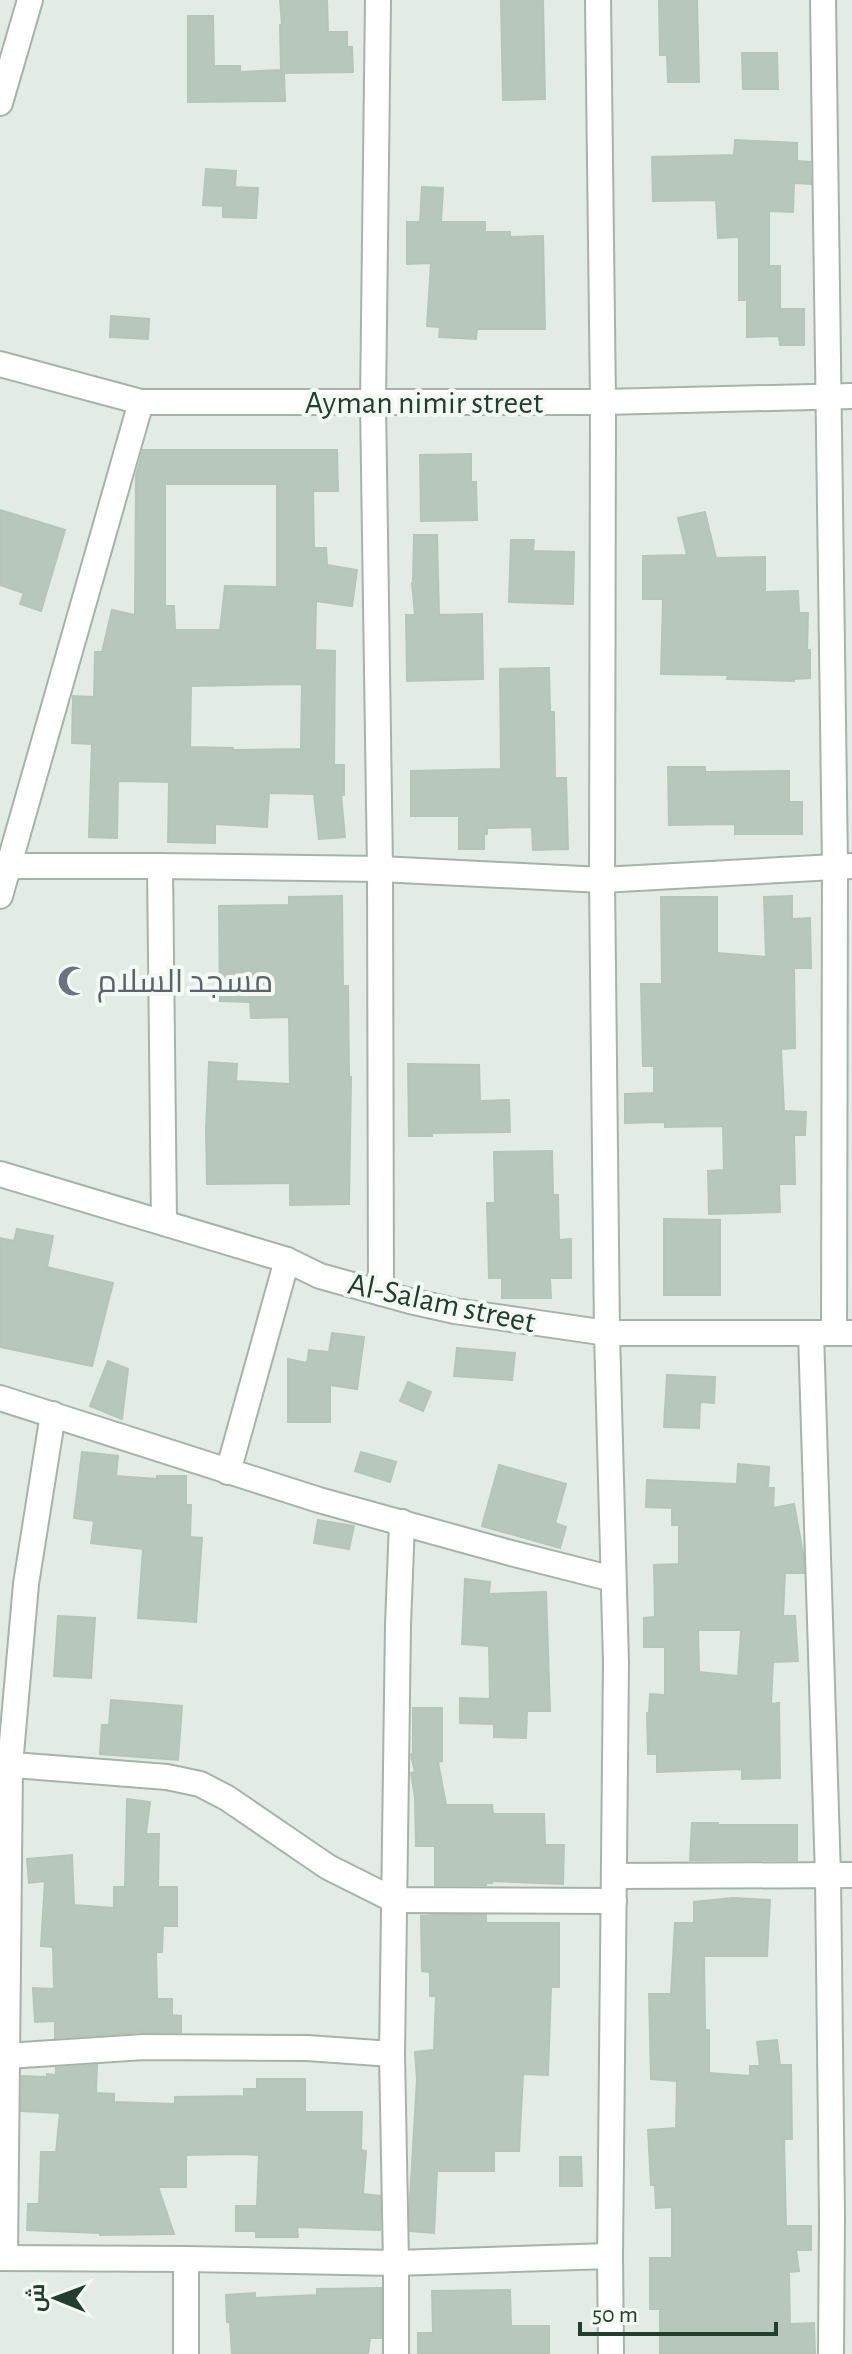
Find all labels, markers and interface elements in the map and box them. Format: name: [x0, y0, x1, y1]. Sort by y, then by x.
street label: Ayman nimir street: [305, 387, 543, 419]
mosque icon: مسجد السلام: [56, 964, 90, 998]
place label: مسجد السلام: [97, 966, 273, 1003]
street label: Al-Salam street: [345, 1267, 538, 1338]
north arrow: [16, 2258, 96, 2338]
text: ش: [25, 2283, 50, 2312]
scale bar: [580, 2286, 776, 2336]
text: 50 m: [592, 2303, 638, 2327]

